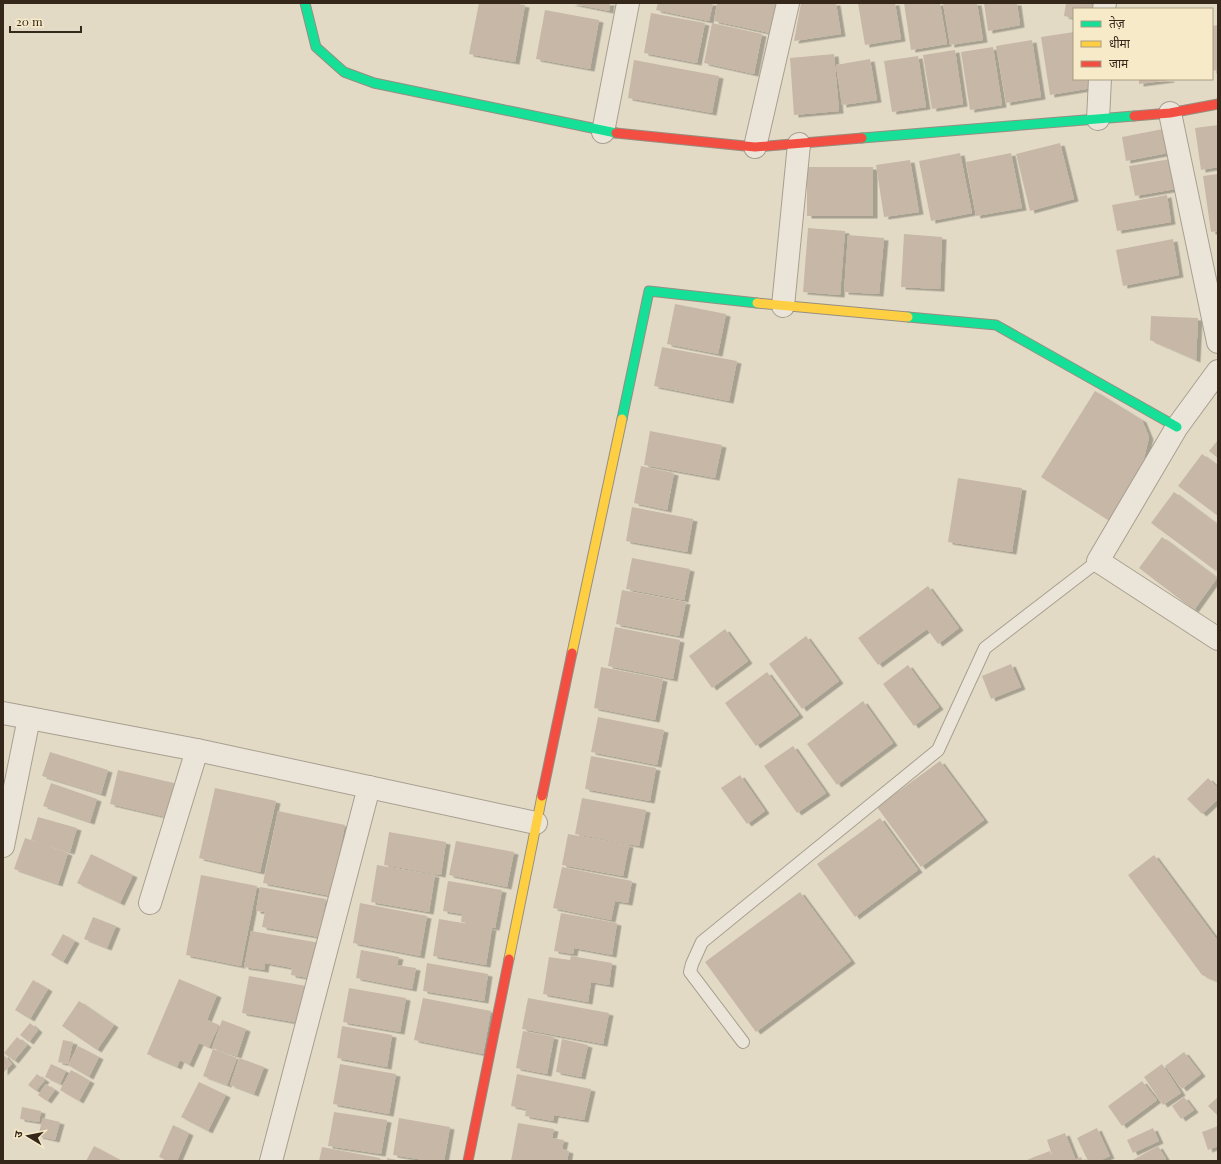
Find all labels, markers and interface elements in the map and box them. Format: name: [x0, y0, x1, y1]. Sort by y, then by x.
scale bar: [10, 8, 81, 34]
legend: [1073, 8, 1213, 80]
text: 20 m: [16, 13, 43, 29]
text: तेज़: [1109, 15, 1126, 31]
text: धीमा: [1109, 35, 1131, 51]
text: जाम: [1109, 55, 1129, 71]
north arrow: [8, 1116, 48, 1156]
text: उ: [10, 1129, 26, 1139]

